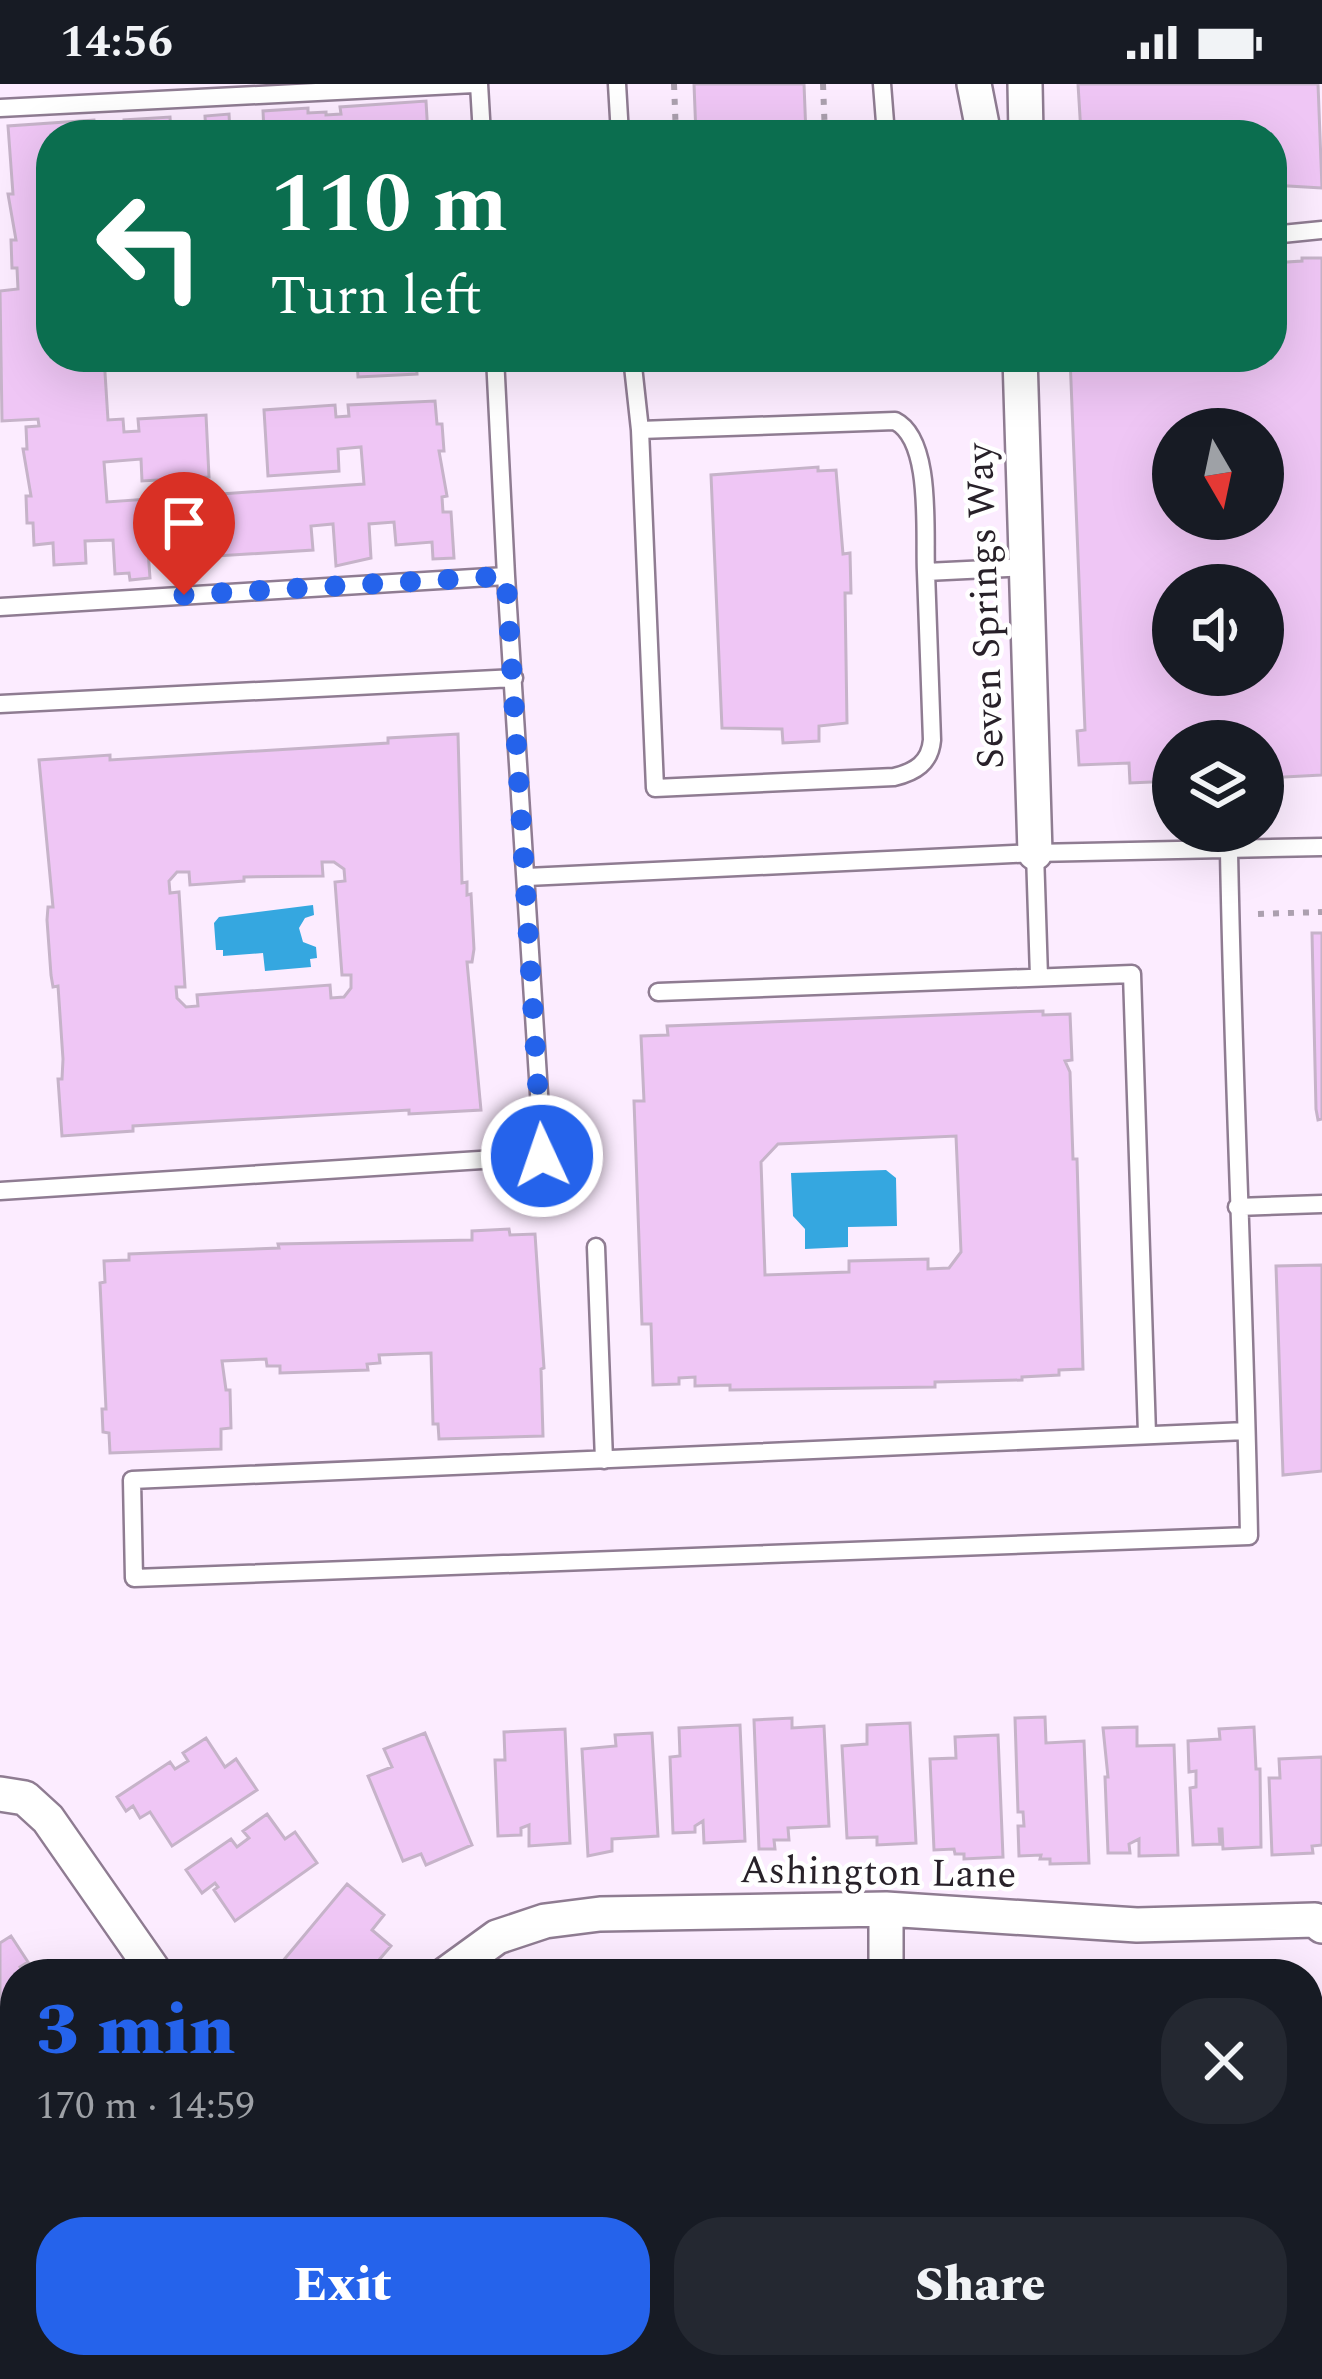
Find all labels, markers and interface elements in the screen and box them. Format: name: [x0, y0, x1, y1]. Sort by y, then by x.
text: 14:56: [60, 8, 173, 77]
text: 110 m: [270, 141, 508, 269]
icon: left: [72, 168, 228, 324]
text: Turn left: [270, 256, 482, 338]
north arrow: [1152, 408, 1284, 540]
map controls: [1152, 408, 1284, 852]
street label: Seven Springs Way: [951, 441, 1021, 770]
pin: [133, 472, 235, 595]
icon: arrive: [151, 490, 217, 556]
button: sound: [1152, 564, 1284, 696]
button: layers: [1152, 720, 1284, 852]
position arrow: [479, 1093, 605, 1219]
street label: Ashington Lane: [739, 1841, 1017, 1905]
text: 3 min: [36, 1977, 235, 2086]
button: close: [1161, 1998, 1287, 2124]
text: 170 m · 14:59: [36, 2077, 255, 2136]
button: Exit: [36, 2217, 650, 2355]
button: Share: [674, 2217, 1287, 2355]

